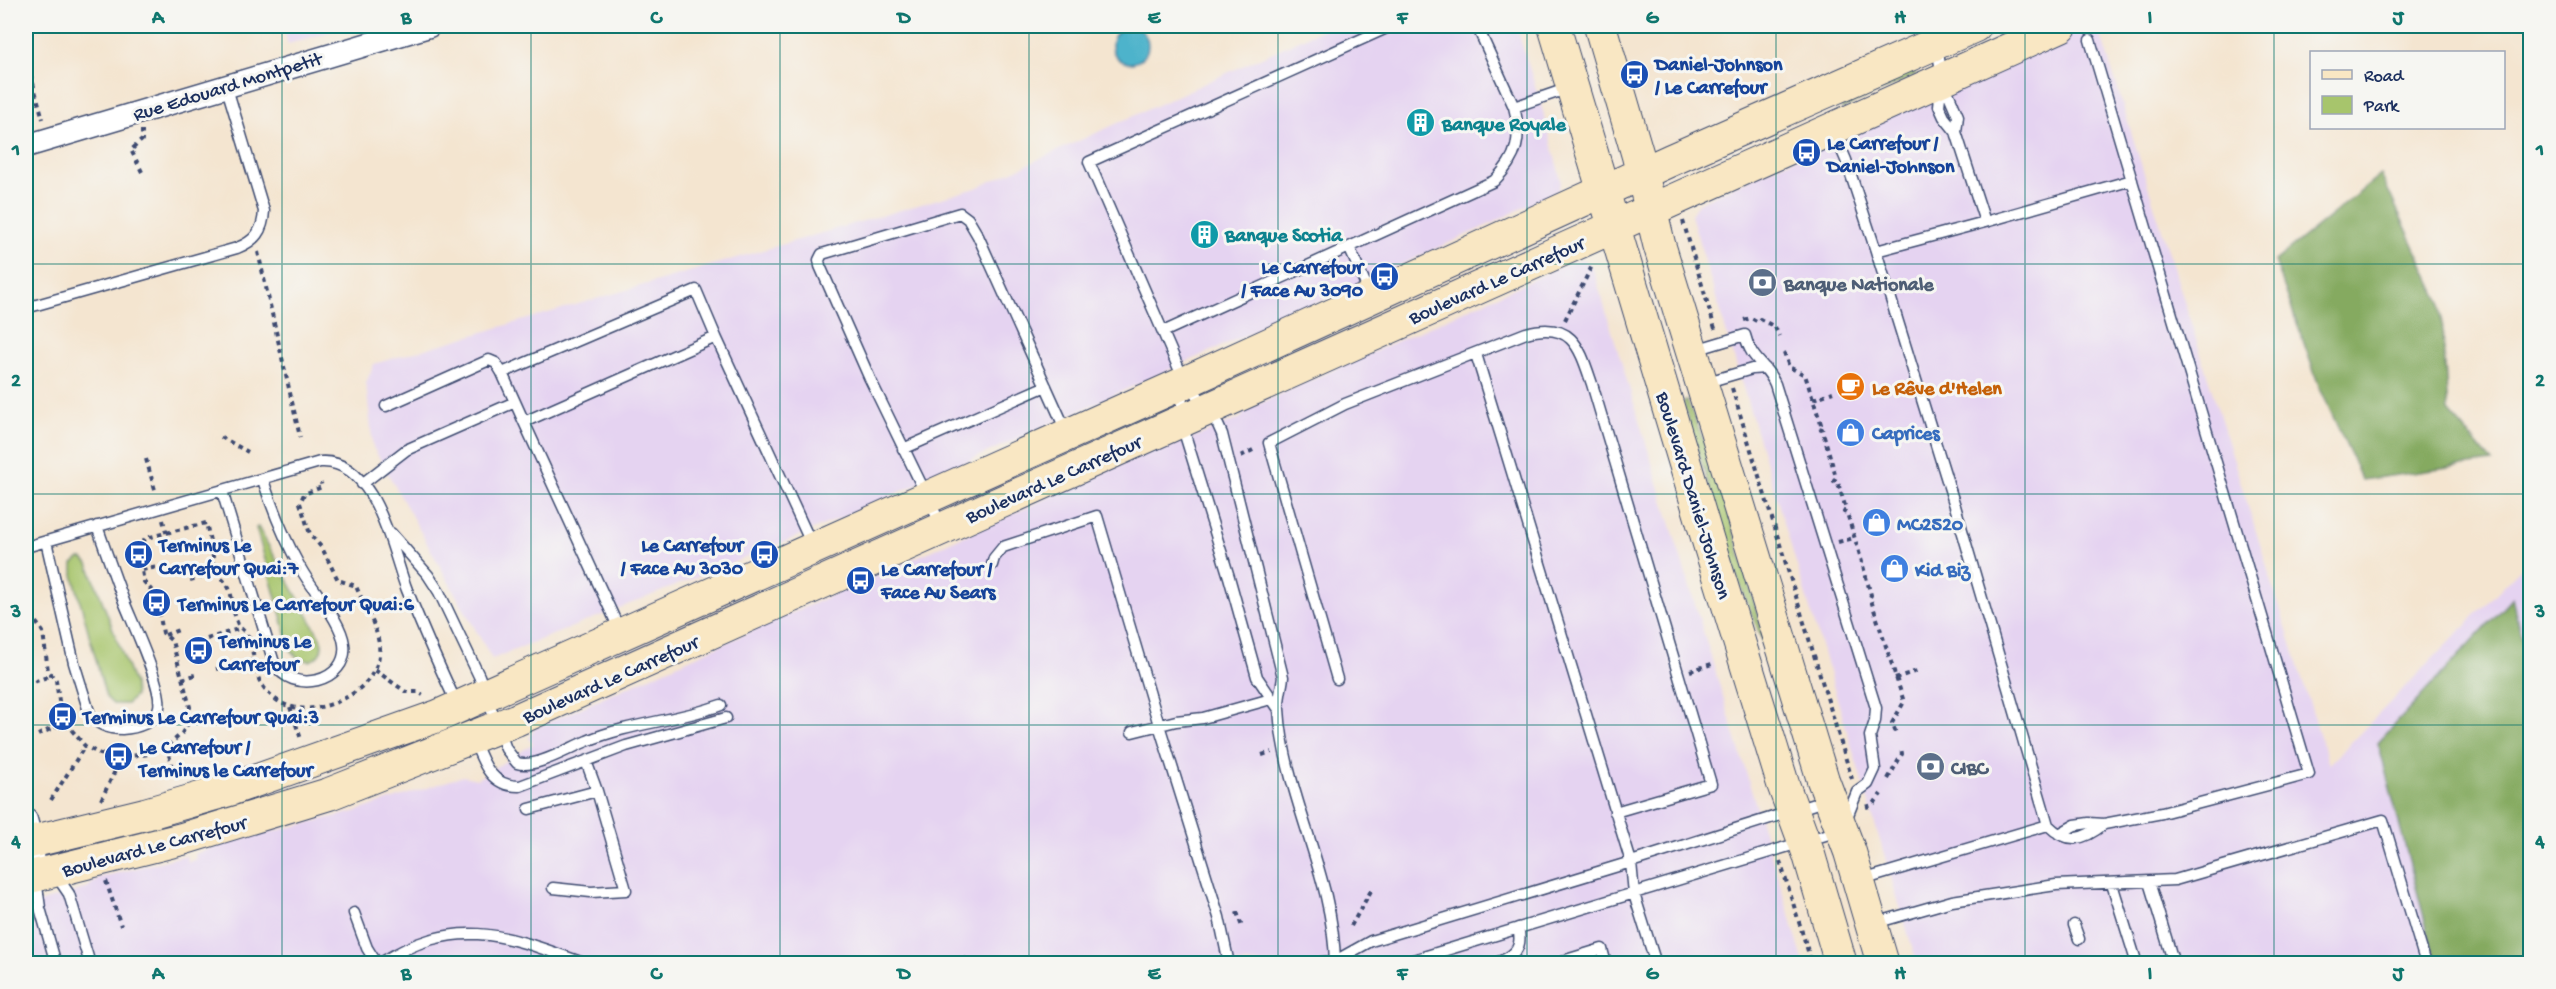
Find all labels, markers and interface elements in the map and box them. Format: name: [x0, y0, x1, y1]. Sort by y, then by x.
text: A: [151, 8, 166, 31]
text: B: [400, 8, 412, 31]
text: C: [650, 8, 664, 31]
text: D: [895, 8, 911, 31]
text: E: [1148, 8, 1162, 31]
text: F: [1396, 8, 1409, 31]
text: G: [1646, 8, 1660, 31]
text: H: [1894, 8, 1906, 31]
text: I: [2148, 8, 2153, 31]
text: J: [2392, 8, 2405, 31]
street label: Rue Edouard Montpetit: [131, 48, 327, 128]
legend: [2310, 51, 2505, 129]
place label: Daniel-Johnson / Le Carrefour: [1653, 55, 1783, 101]
bus stop icon: Daniel-Johnson / Le Carrefour: [1618, 58, 1650, 90]
text: Road: [2364, 67, 2405, 88]
text: Park: [2363, 97, 2400, 118]
building icon: Banque Royale: [1405, 107, 1437, 139]
place label: Banque Royale: [1441, 115, 1566, 138]
place label: Le Carrefour / Daniel-Johnson: [1825, 134, 1955, 180]
bus stop icon: Le Carrefour / Daniel-Johnson: [1790, 137, 1822, 169]
text: 1: [11, 140, 20, 163]
text: 1: [2535, 140, 2544, 163]
building icon: Banque Scotia: [1188, 218, 1220, 250]
place label: Banque Scotia: [1224, 226, 1343, 249]
street label: Boulevard Le Carrefour: [1405, 232, 1591, 332]
place label: Le Carrefour / Face Au 3090: [1240, 258, 1365, 304]
bus stop icon: Le Carrefour / Face Au 3090: [1368, 261, 1400, 293]
bank icon: Banque Nationale: [1747, 267, 1779, 299]
place label: Banque Nationale: [1783, 275, 1934, 298]
text: 2: [11, 371, 21, 394]
cafe icon: Le Rêve d'Helen: [1835, 371, 1867, 403]
text: 2: [2535, 371, 2545, 394]
place label: Le Rêve d'Helen: [1872, 379, 2002, 402]
street label: Boulevard Daniel-Johnson: [1649, 389, 1734, 603]
shop icon: Caprices: [1835, 416, 1867, 448]
place label: Caprices: [1871, 424, 1941, 447]
street label: Boulevard Le Carrefour: [962, 431, 1148, 531]
shop icon: MC2520: [1860, 507, 1892, 539]
place label: MC2520: [1897, 515, 1964, 538]
place label: Terminus Le Carrefour Quai:7: [157, 536, 300, 582]
place label: Le Carrefour / Face Au 3030: [620, 536, 745, 582]
bus stop icon: Terminus Le Carrefour Quai:7: [122, 539, 154, 571]
bus stop icon: Le Carrefour / Face Au 3030: [748, 539, 780, 571]
shop icon: Kid Biz: [1878, 553, 1910, 585]
place label: Le Carrefour / Face Au Sears: [880, 560, 997, 606]
place label: Kid Biz: [1914, 561, 1971, 584]
bus stop icon: Le Carrefour / Face Au Sears: [844, 564, 876, 596]
bus stop icon: Terminus Le Carrefour Quai:6: [141, 587, 173, 619]
place label: Terminus Le Carrefour Quai:6: [176, 595, 415, 618]
text: 3: [10, 602, 21, 625]
text: 3: [2534, 602, 2545, 625]
street label: Boulevard Le Carrefour: [519, 631, 705, 731]
place label: Terminus Le Carrefour: [217, 632, 312, 678]
bus stop icon: Terminus Le Carrefour: [182, 635, 214, 667]
bus stop icon: Terminus Le Carrefour Quai:3: [46, 700, 78, 732]
place label: Terminus Le Carrefour Quai:3: [81, 708, 319, 731]
place label: Le Carrefour / Terminus le Carrefour: [137, 738, 314, 784]
bus stop icon: Le Carrefour / Terminus le Carrefour: [102, 741, 134, 773]
bank icon: CIBC: [1914, 751, 1946, 783]
place label: CIBC: [1950, 759, 1990, 782]
street label: Boulevard Le Carrefour: [59, 812, 251, 884]
text: 4: [10, 832, 21, 855]
text: 4: [2534, 832, 2545, 855]
text: A: [151, 964, 166, 987]
text: B: [400, 964, 412, 987]
text: C: [650, 964, 664, 987]
text: D: [895, 964, 911, 987]
text: E: [1148, 964, 1162, 987]
text: F: [1396, 964, 1409, 987]
text: G: [1646, 964, 1660, 987]
text: H: [1894, 964, 1906, 987]
text: I: [2148, 964, 2153, 987]
text: J: [2392, 964, 2405, 987]

